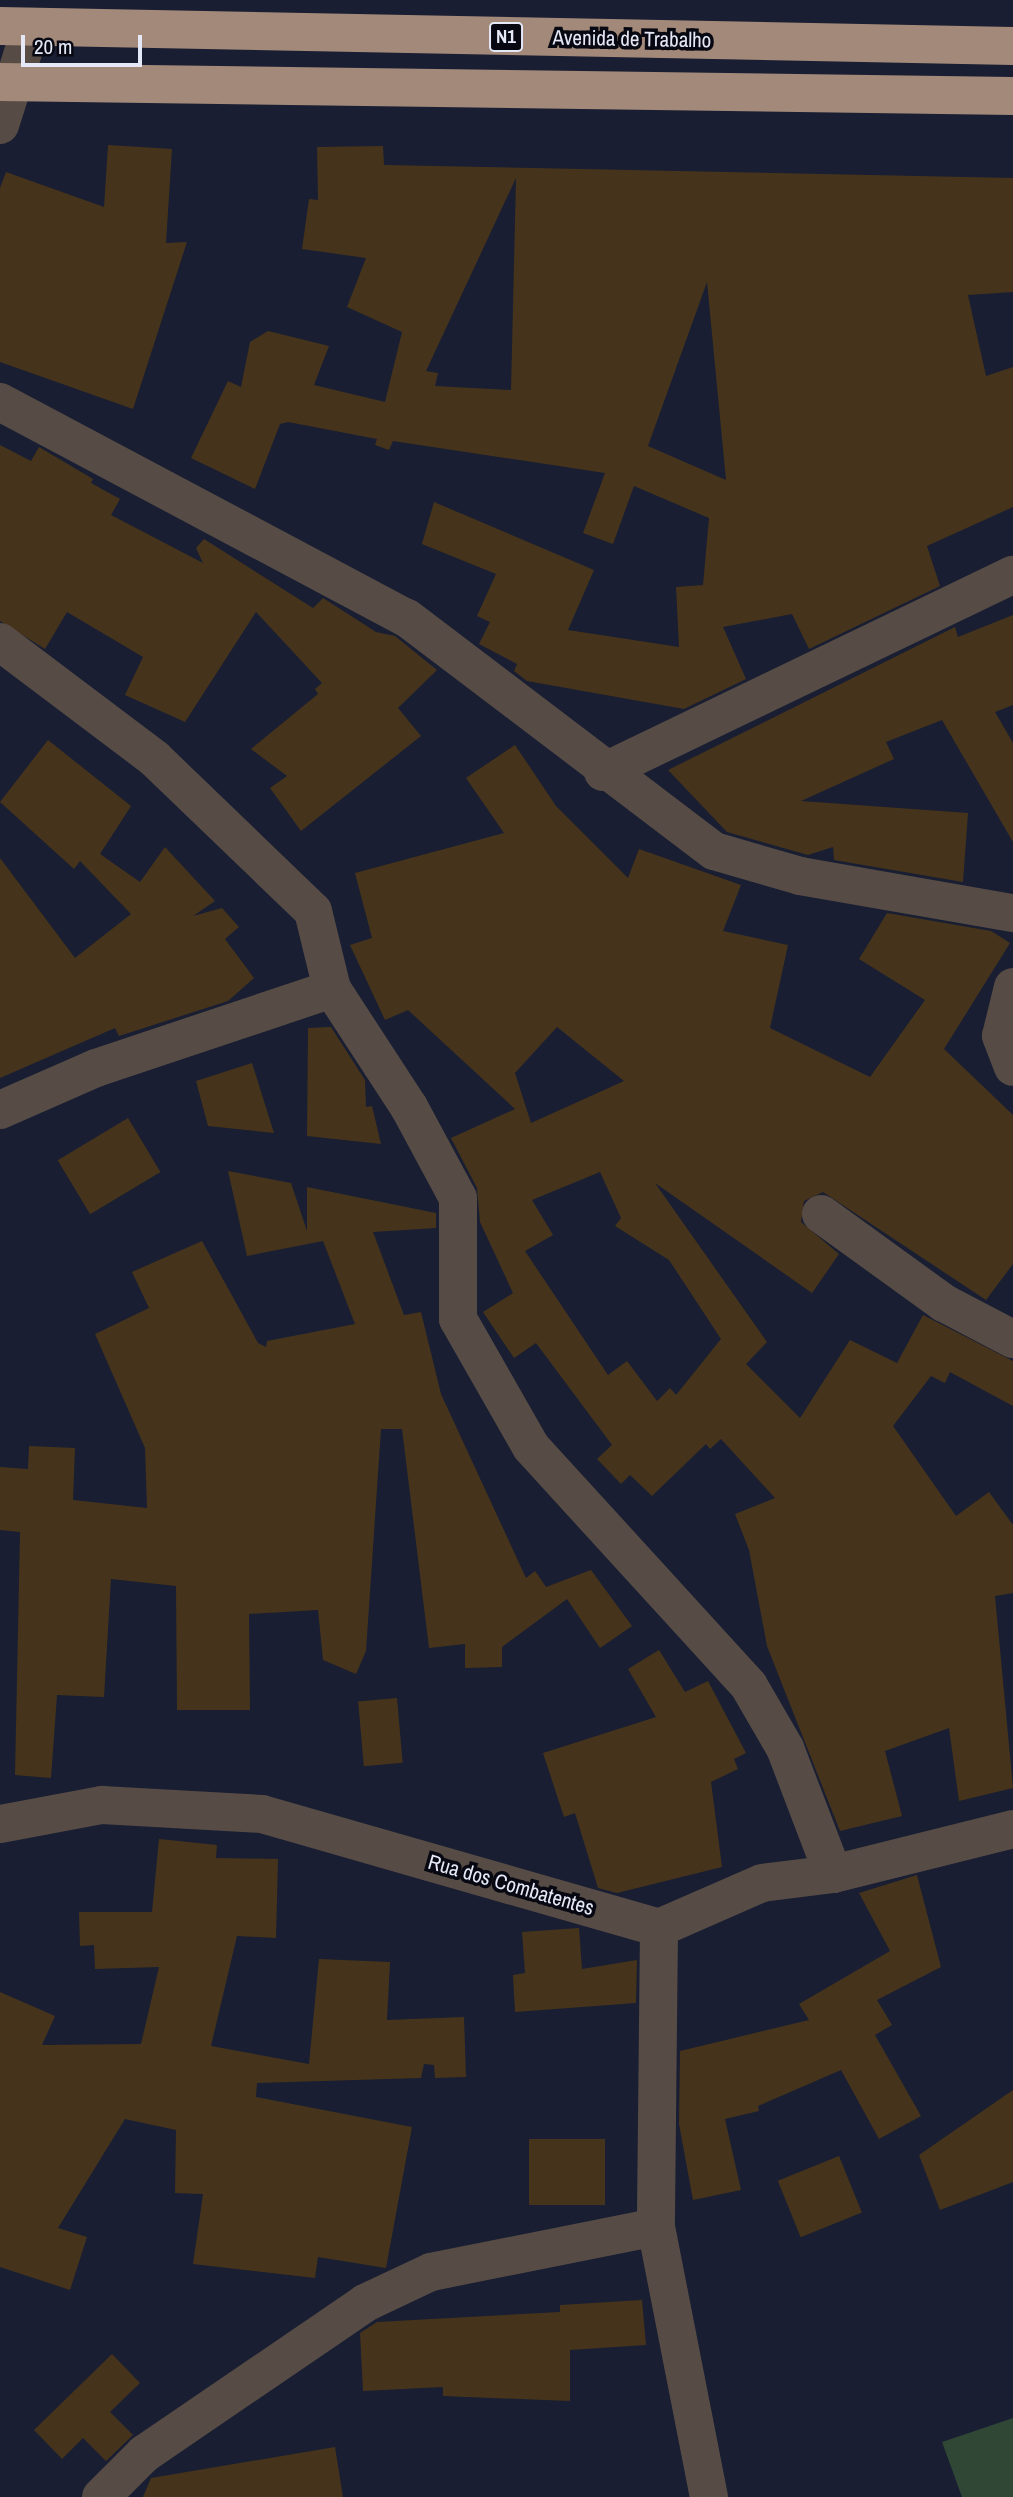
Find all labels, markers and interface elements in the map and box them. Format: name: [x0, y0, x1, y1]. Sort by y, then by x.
scale bar: [24, 21, 145, 65]
road number: N1: [489, 22, 524, 52]
street label: Avenida de Trabalho: [552, 25, 712, 53]
text: 20 m: [34, 32, 72, 61]
street label: Rua dos Combatentes: [425, 1849, 597, 1921]

